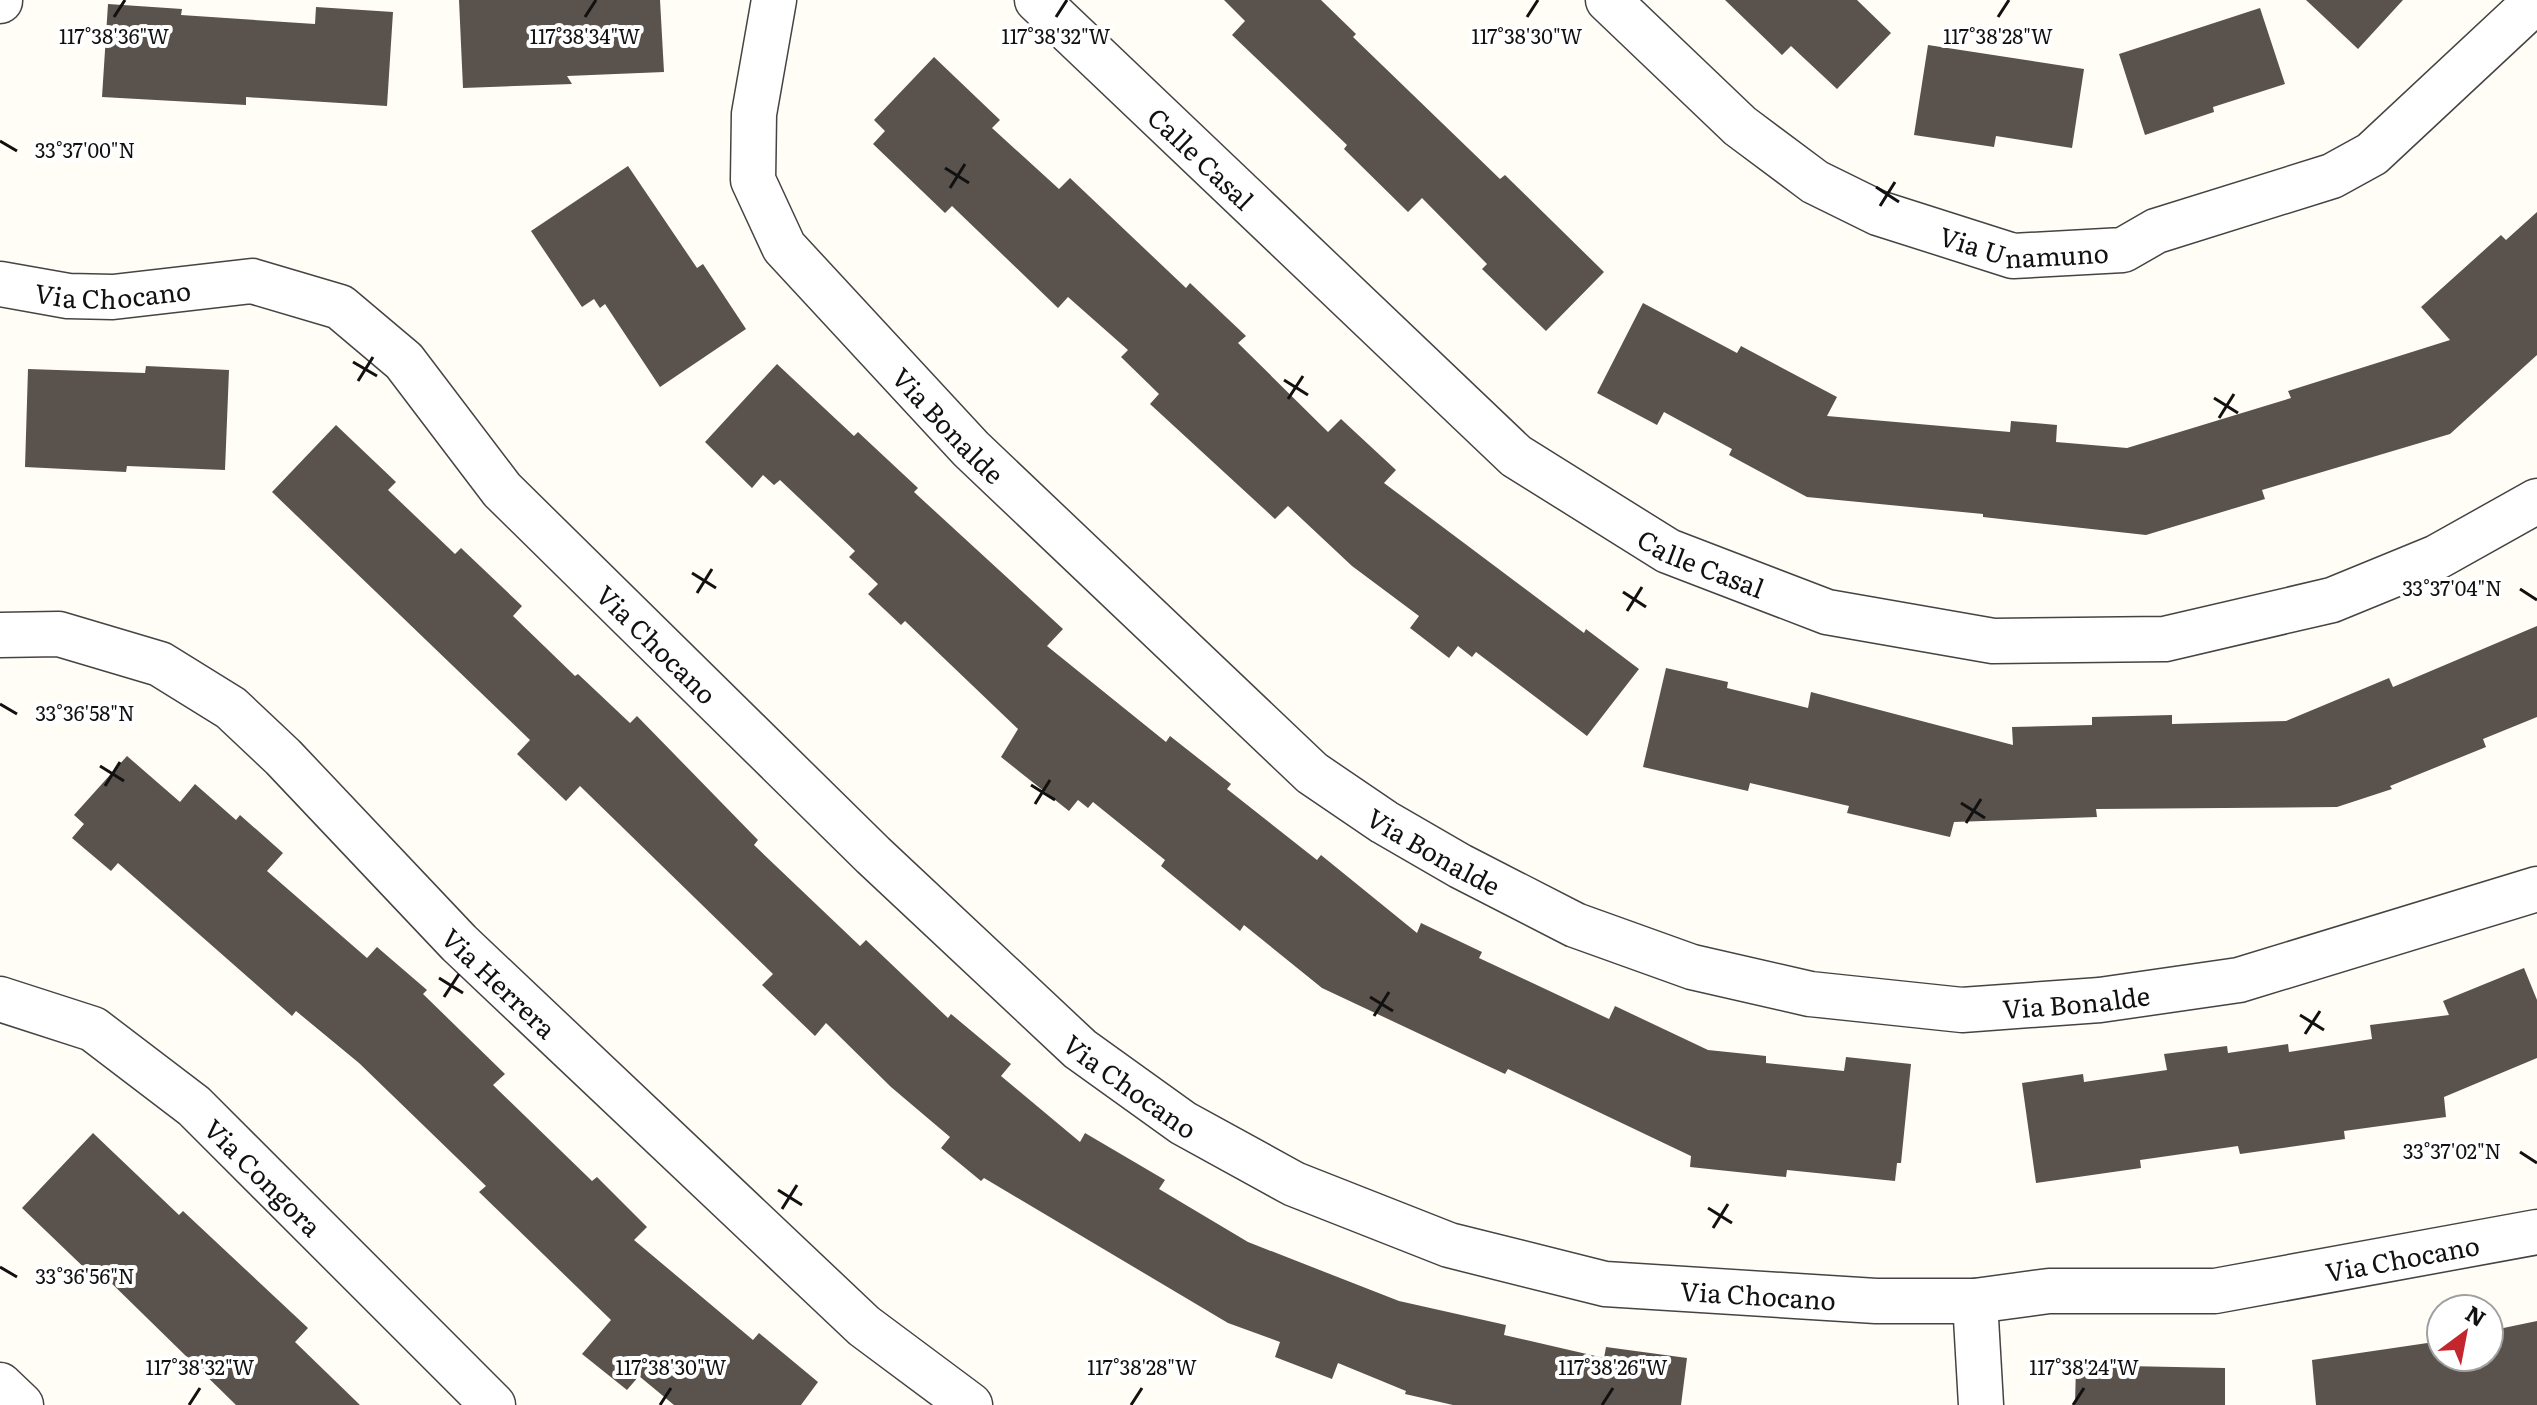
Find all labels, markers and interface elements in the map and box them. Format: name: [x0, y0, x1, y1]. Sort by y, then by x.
text: 117°38'36"W: [59, 20, 169, 50]
text: 117°38'34"W: [530, 20, 640, 50]
text: 117°38'32"W: [1002, 20, 1111, 50]
text: 117°38'30"W: [1472, 20, 1583, 50]
text: 117°38'28"W: [1943, 20, 2053, 50]
street label: Calle Casal: [1140, 97, 1264, 218]
text: 33°37'00"N: [35, 134, 135, 164]
street label: Via Unamuno: [1935, 214, 2110, 276]
street label: Via Chocano: [32, 269, 193, 317]
street label: Via Bonalde: [884, 357, 1014, 491]
street label: Calle Casal: [1631, 518, 1771, 606]
text: 33°37'04"N: [2402, 572, 2502, 602]
street label: Via Chocano: [588, 575, 727, 712]
text: 33°36'58"N: [35, 697, 135, 727]
street label: Via Bonalde: [1360, 797, 1508, 903]
street label: Via Herrera: [434, 918, 566, 1046]
street label: Via Bonalde: [2001, 974, 2152, 1027]
street label: Via Chocano: [1055, 1024, 1204, 1147]
street label: Via Congora: [197, 1109, 332, 1244]
text: 33°37'02"N: [2403, 1135, 2501, 1165]
street label: Via Chocano: [2322, 1223, 2482, 1290]
text: 33°36'56"N: [35, 1260, 135, 1290]
street label: Via Chocano: [1679, 1269, 1837, 1318]
north arrow: [2425, 1293, 2505, 1373]
text: N: [2460, 1296, 2493, 1334]
text: 117°38'32"W: [146, 1351, 255, 1381]
text: 117°38'30"W: [616, 1351, 727, 1381]
text: 117°38'28"W: [1087, 1351, 1197, 1381]
text: 117°38'26"W: [1558, 1351, 1668, 1381]
text: 117°38'24"W: [2029, 1351, 2139, 1381]

